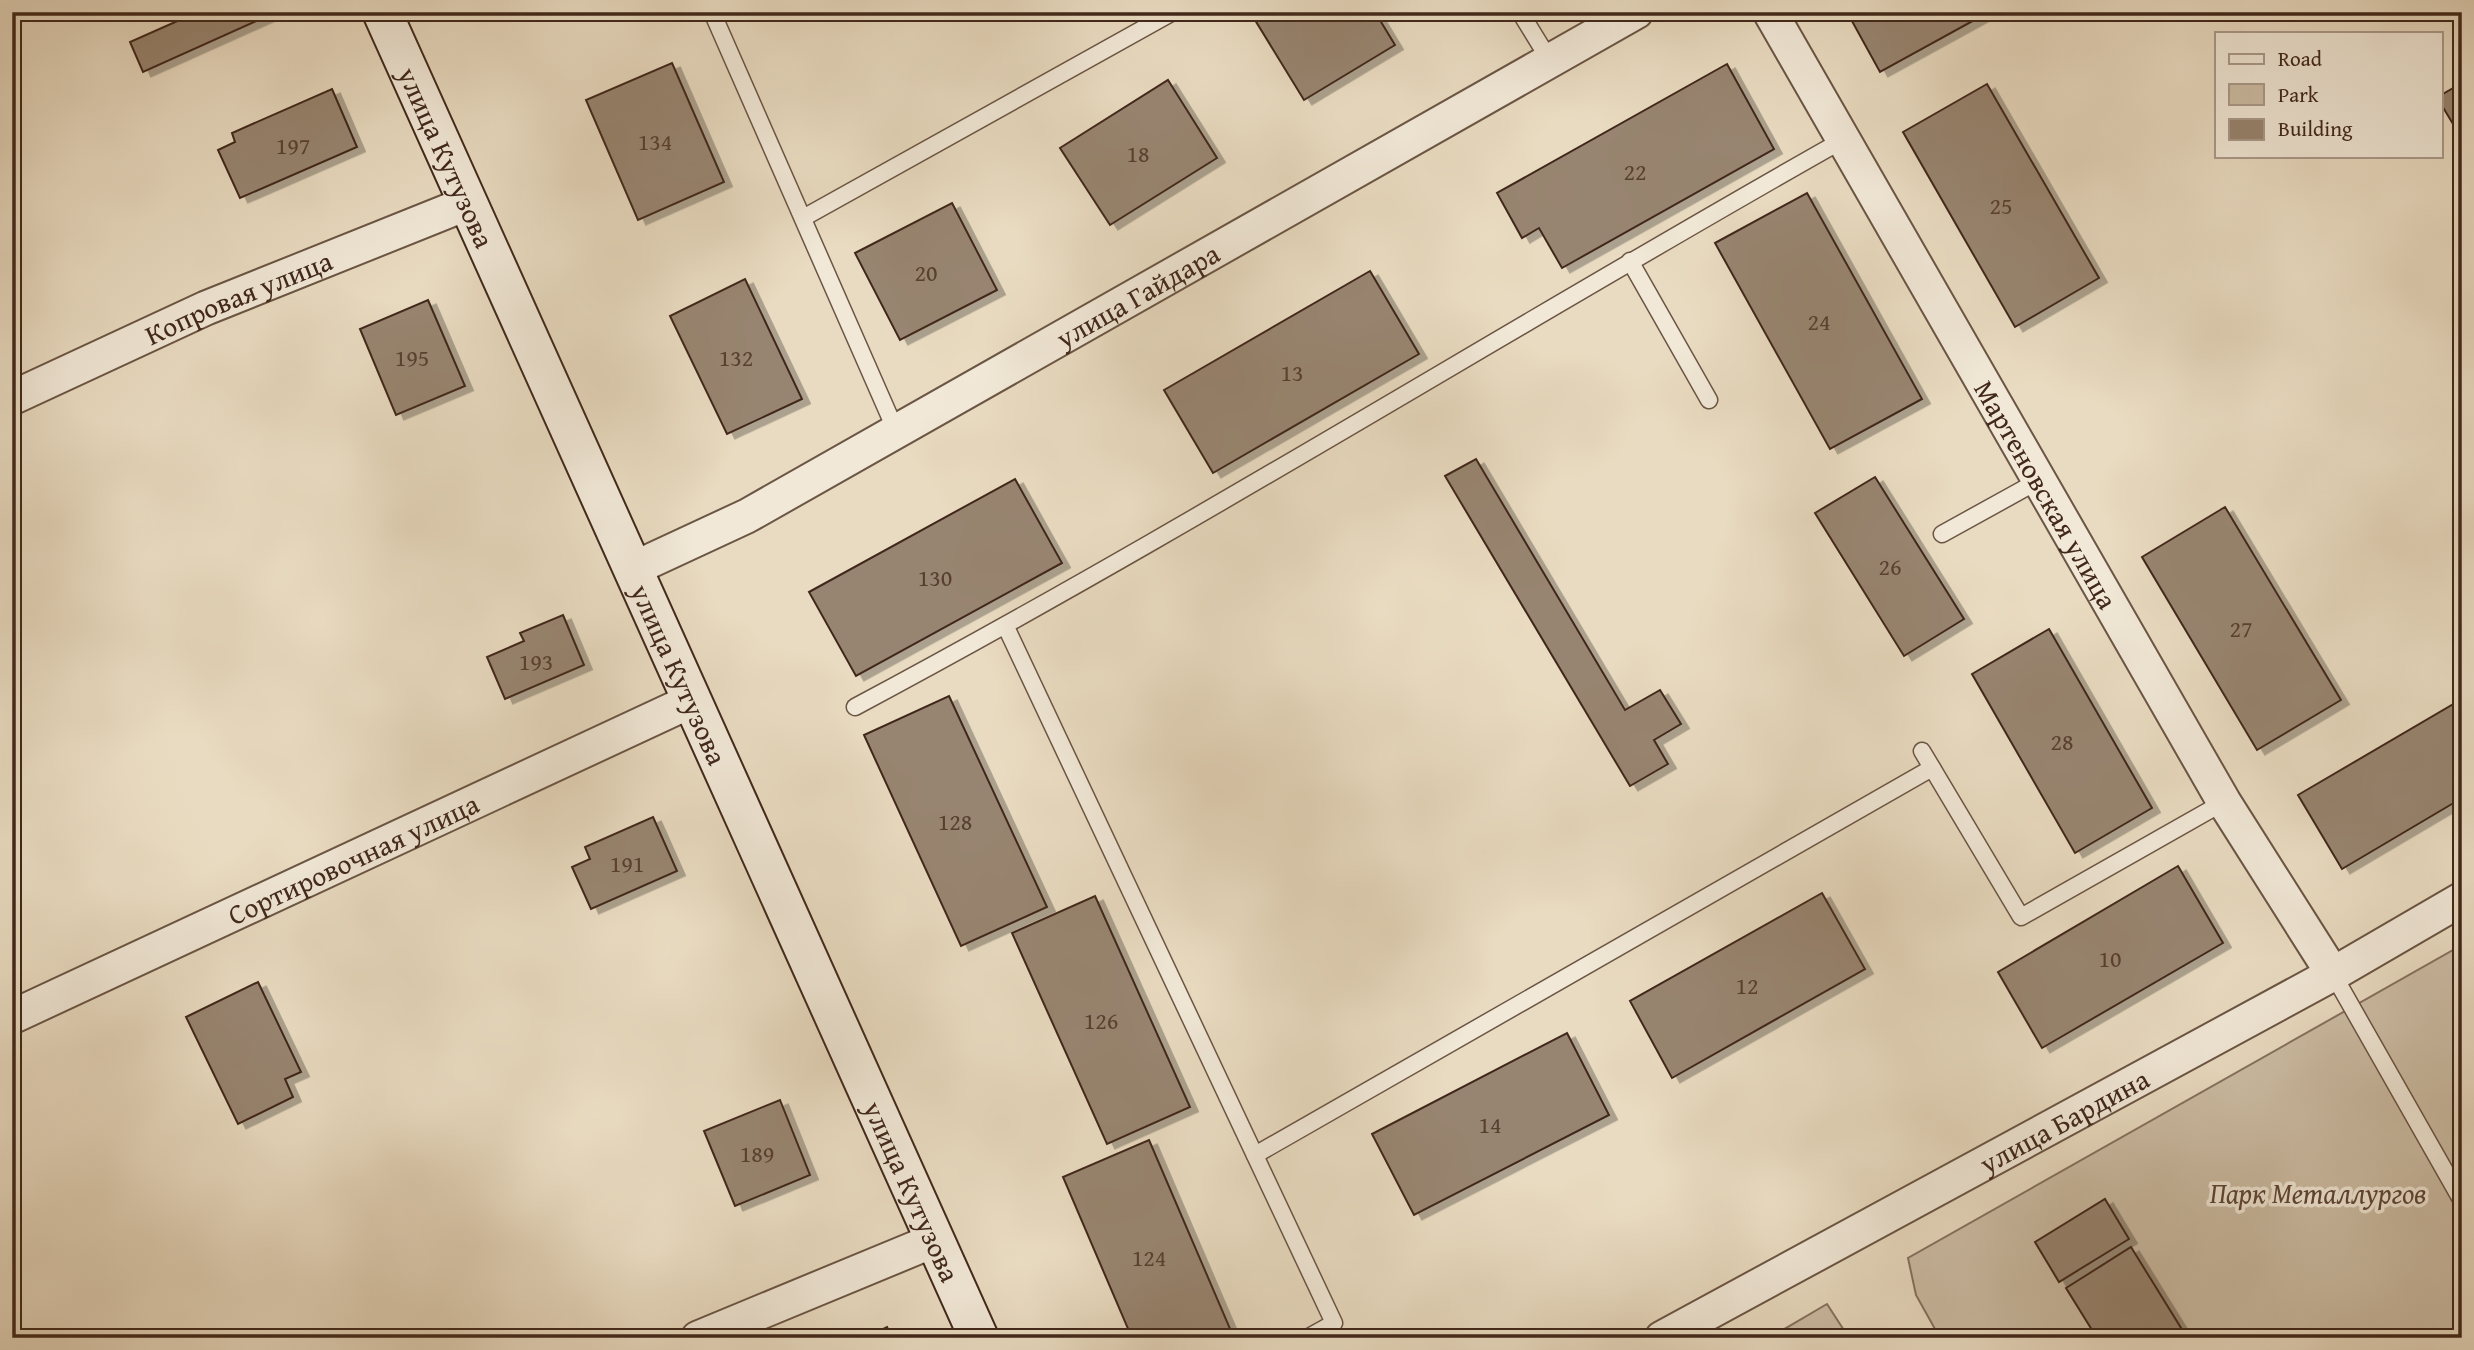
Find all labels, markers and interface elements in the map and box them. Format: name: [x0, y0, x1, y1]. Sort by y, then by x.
legend: [2215, 32, 2442, 158]
text: Road: [2278, 43, 2323, 74]
street label: улица Кутузова: [388, 59, 506, 255]
text: Park: [2278, 79, 2319, 110]
text: Building: [2278, 113, 2353, 144]
house number: 134: [638, 124, 672, 159]
house number: 197: [276, 128, 310, 163]
house number: 18: [1126, 136, 1150, 171]
house number: 22: [1623, 154, 1647, 189]
house number: 25: [1989, 188, 2013, 223]
street label: улица Гайдара: [1047, 232, 1227, 358]
street label: Копровая улица: [138, 239, 339, 354]
house number: 20: [914, 255, 938, 290]
house number: 24: [1807, 304, 1831, 339]
house number: 195: [395, 340, 429, 375]
house number: 132: [719, 340, 753, 375]
house number: 13: [1280, 355, 1304, 390]
street label: Мартеновская улица: [1965, 372, 2129, 617]
house number: 26: [1878, 549, 1902, 584]
house number: 130: [918, 560, 952, 595]
street label: улица Кутузова: [621, 576, 739, 772]
house number: 27: [2229, 611, 2253, 646]
house number: 193: [519, 644, 553, 679]
house number: 28: [2050, 724, 2074, 759]
street label: Сортировочная улица: [221, 782, 486, 934]
house number: 128: [938, 804, 972, 839]
house number: 191: [610, 846, 644, 881]
house number: 10: [2098, 941, 2122, 976]
house number: 12: [1735, 968, 1759, 1003]
house number: 126: [1084, 1003, 1118, 1038]
street label: улица Бардина: [1971, 1057, 2156, 1183]
street label: улица Кутузова: [854, 1093, 972, 1289]
house number: 14: [1478, 1107, 1502, 1142]
house number: 189: [740, 1136, 774, 1171]
park label: Парк Металлургов: [2210, 1172, 2426, 1213]
house number: 124: [1132, 1240, 1166, 1275]

